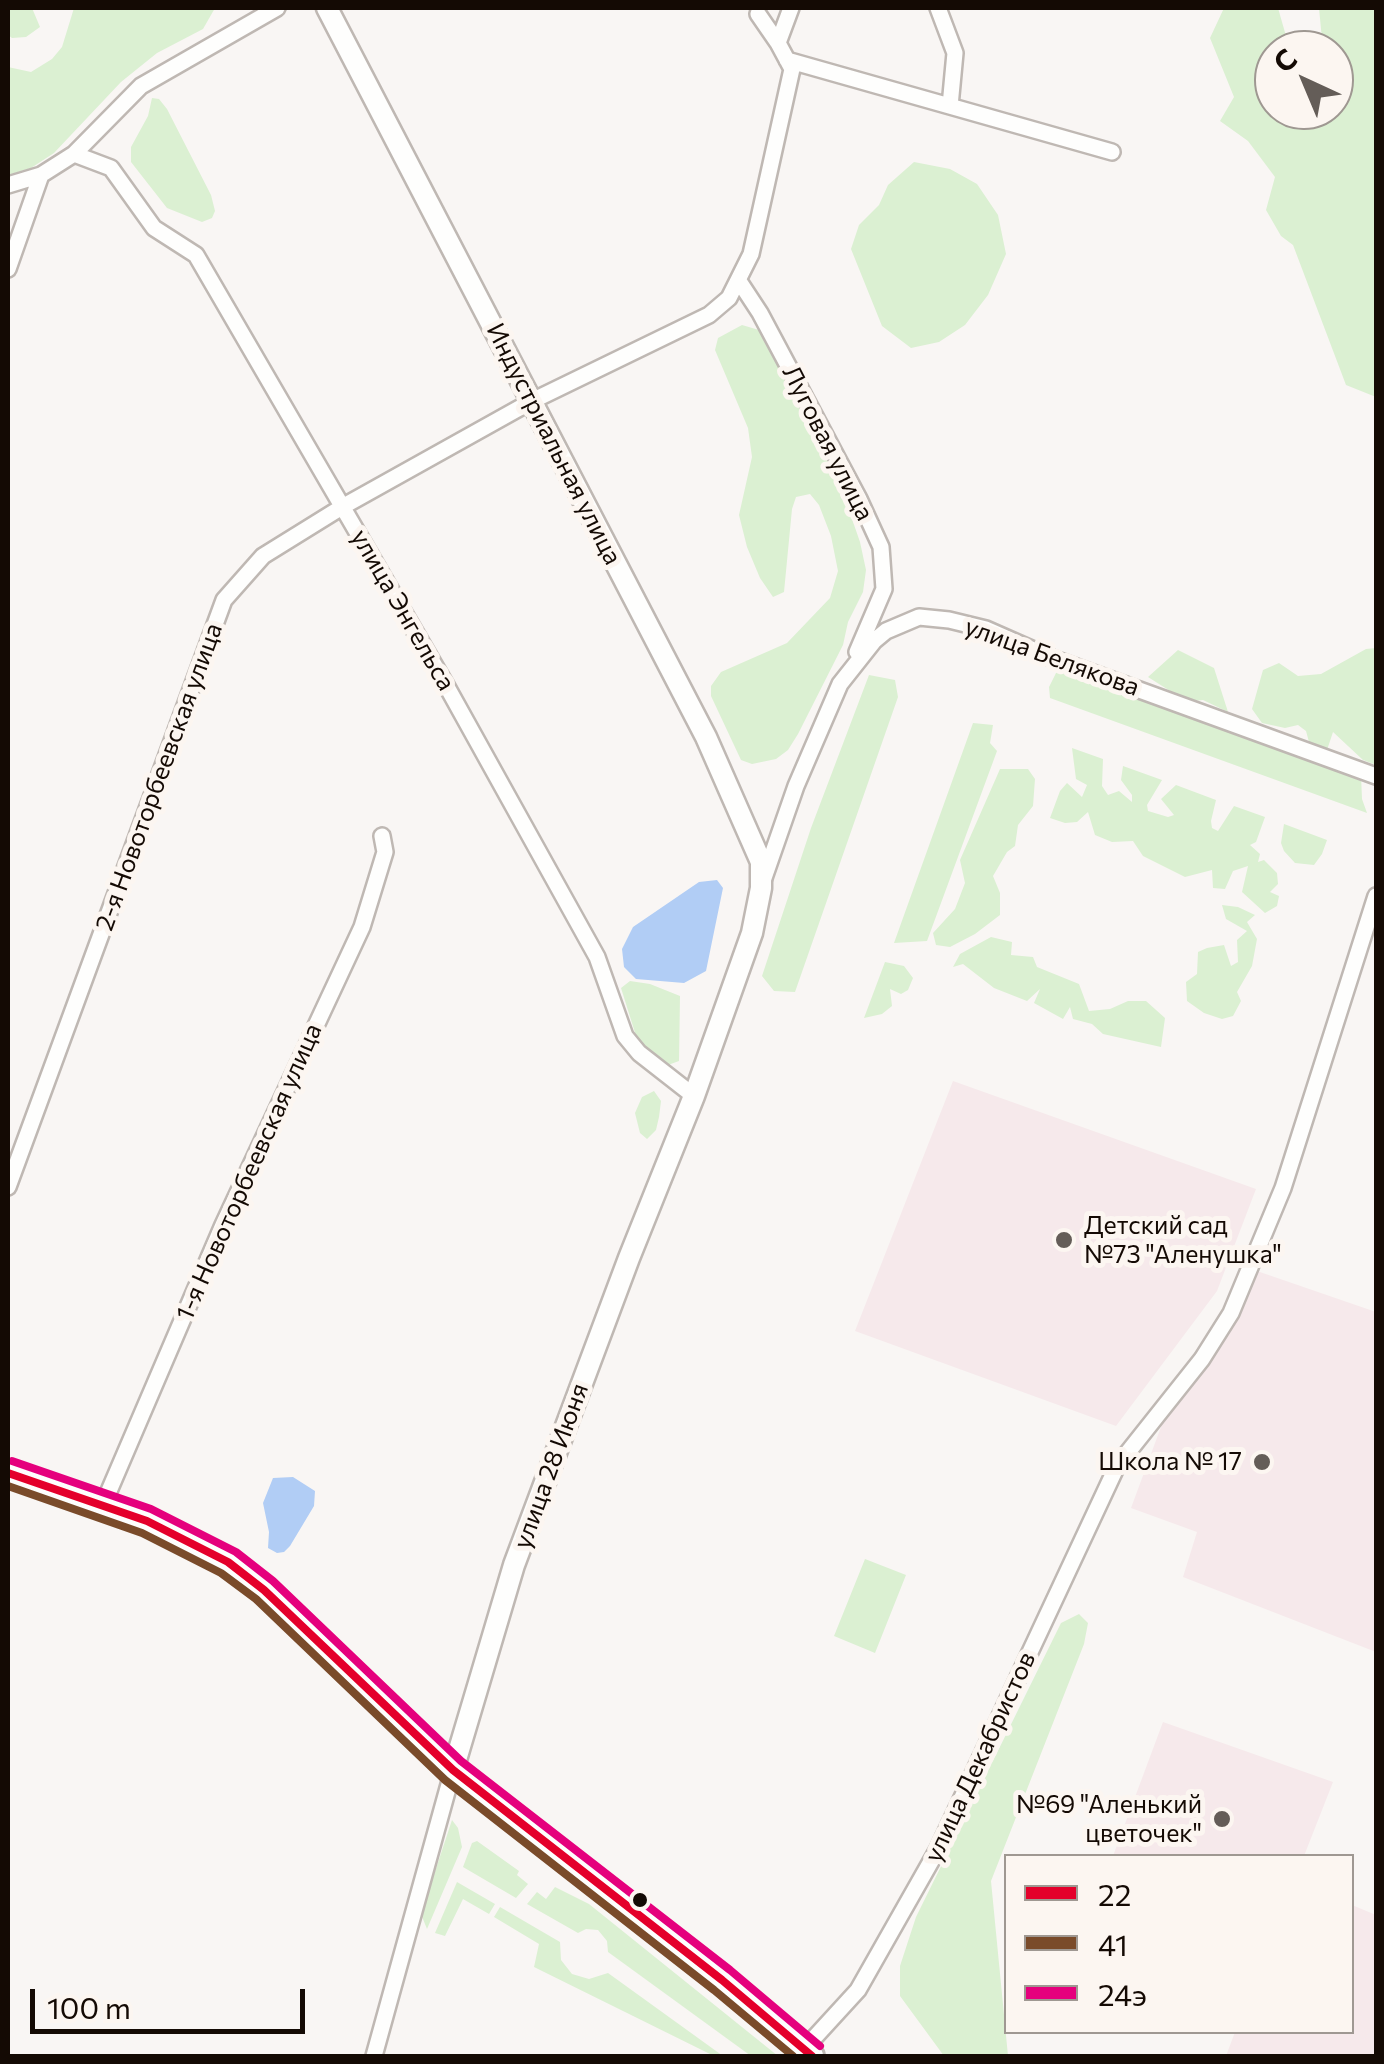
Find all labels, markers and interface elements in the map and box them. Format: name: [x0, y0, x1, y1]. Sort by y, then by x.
north arrow: [1254, 30, 1354, 130]
text: С: [1266, 41, 1303, 79]
street label: Индустриальная улица: [480, 318, 628, 570]
street label: Луговая улица: [776, 360, 880, 526]
street label: улица Энгельса: [345, 524, 461, 696]
street label: улица Белякова: [961, 612, 1143, 702]
street label: 2-я Новоторбеевская улица: [89, 619, 229, 935]
street label: 1-я Новоторбеевская улица: [170, 1019, 328, 1325]
place label: Детский сад №73 "Аленушка": [1084, 1211, 1282, 1270]
marker: Детский сад №73 "Аленушка": [1053, 1229, 1075, 1251]
street label: улица 28 Июня: [507, 1379, 595, 1553]
place label: Школа № 17: [1098, 1447, 1242, 1477]
marker: Школа № 17: [1251, 1451, 1273, 1473]
street label: улица Декабристов: [918, 1647, 1042, 1867]
place label: №69 "Аленький цветочек": [1016, 1790, 1202, 1849]
marker: №69 "Аленький цветочек": [1211, 1808, 1233, 1830]
legend: [1004, 1854, 1354, 2034]
text: 22: [1098, 1875, 1131, 1912]
unlabelled marker: [630, 1890, 650, 1910]
text: 41: [1098, 1925, 1128, 1962]
scale bar: [35, 1969, 310, 2031]
text: 24э: [1098, 1975, 1147, 2012]
text: 100 m: [47, 1988, 131, 2025]

